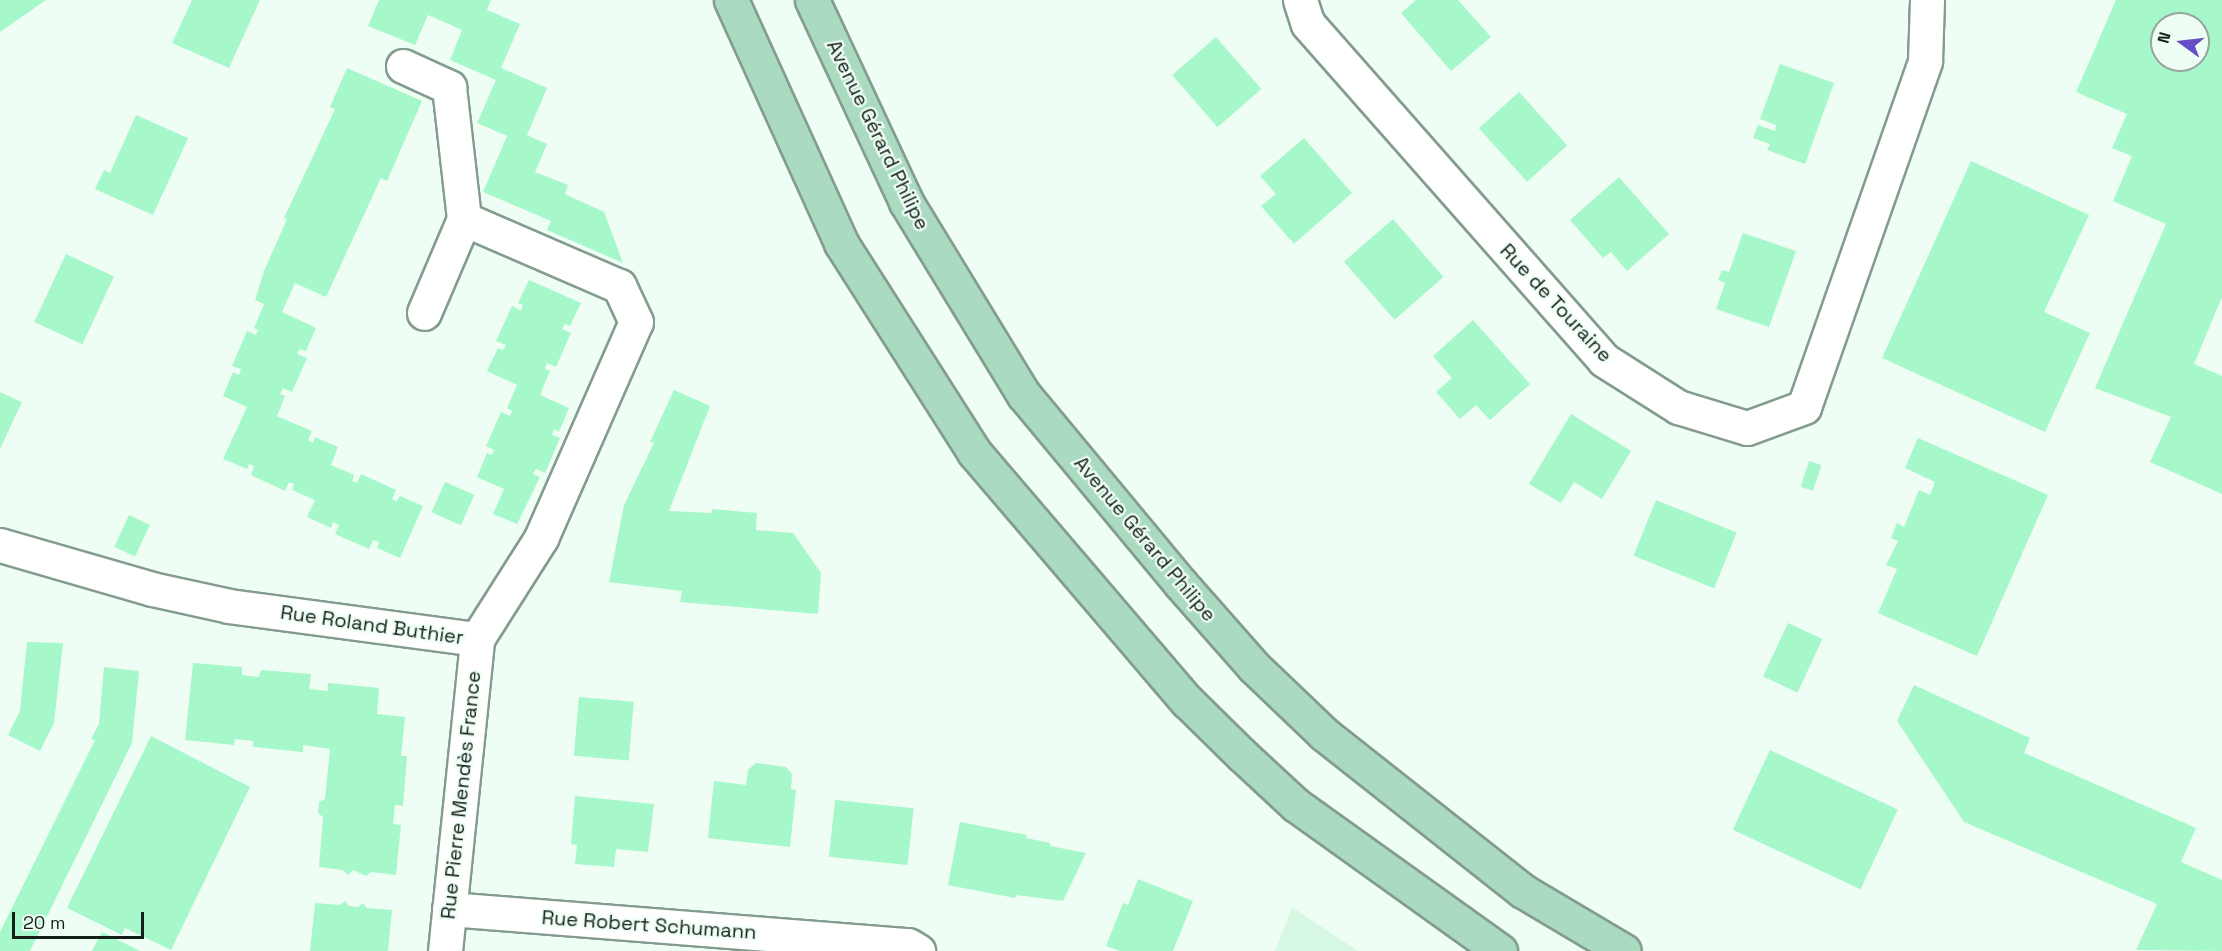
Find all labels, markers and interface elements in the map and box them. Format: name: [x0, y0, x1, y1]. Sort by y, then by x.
north arrow: [2150, 12, 2210, 72]
text: N: [2153, 30, 2176, 46]
street label: Avenue Gérard Philipe: [822, 36, 934, 234]
street label: Rue de Touraine: [1495, 239, 1617, 367]
street label: Avenue Gérard Philipe: [1069, 451, 1221, 627]
street label: Rue Roland Buthier: [279, 600, 465, 650]
street label: Rue Pierre Mendès France: [436, 670, 486, 920]
scale bar: [15, 900, 147, 938]
street label: Rue Robert Schumann: [541, 906, 757, 944]
text: 20 m: [23, 911, 66, 934]

